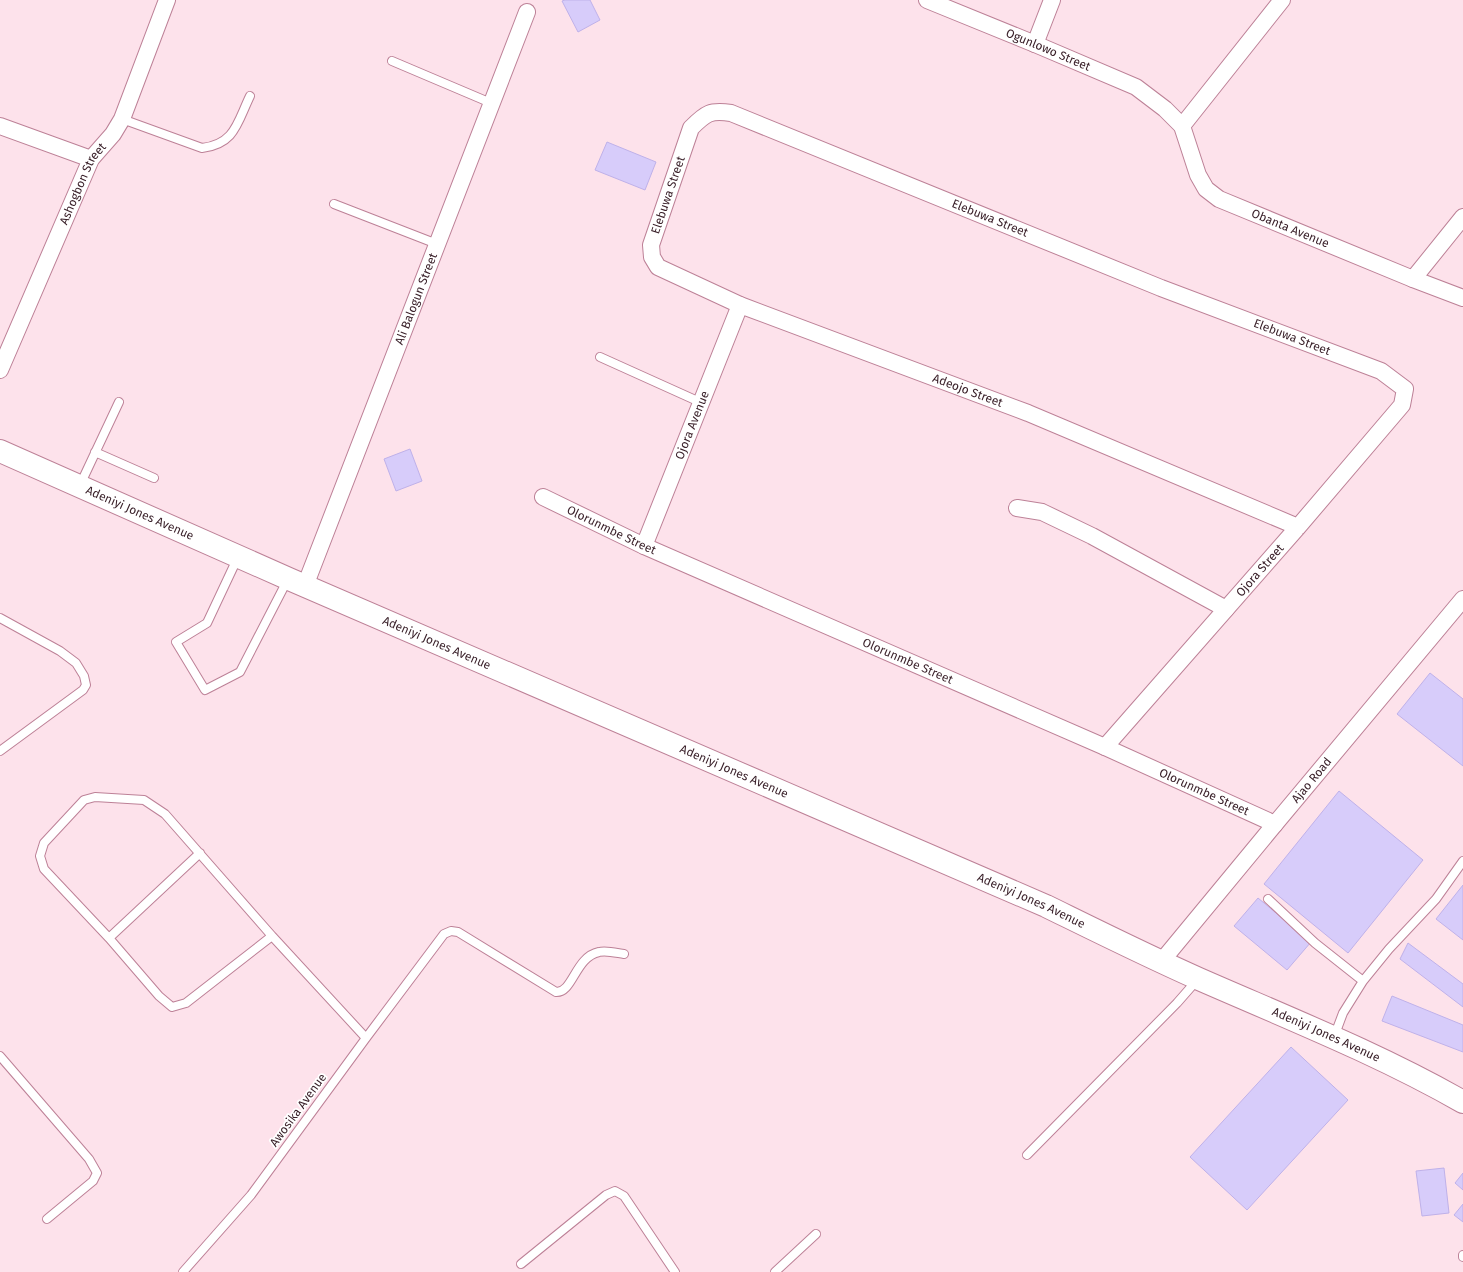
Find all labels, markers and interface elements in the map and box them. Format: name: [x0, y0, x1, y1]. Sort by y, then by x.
street label: Ogunlowo Street: [1004, 26, 1093, 74]
street label: Ashogbon Street: [57, 140, 109, 227]
street label: Elebuwa Street: [648, 154, 688, 236]
street label: Elebuwa Street: [950, 196, 1031, 240]
street label: Obanta Avenue: [1249, 206, 1331, 251]
street label: Ali Balogun Street: [392, 250, 440, 347]
street label: Elebuwa Street: [1252, 316, 1333, 358]
street label: Adeojo Street: [931, 371, 1005, 410]
street label: Ojora Avenue: [672, 389, 712, 462]
street label: Adeniyi Jones Avenue: [84, 483, 196, 543]
street label: Olorunmbe Street: [565, 503, 659, 558]
street label: Ojora Street: [1233, 541, 1287, 599]
street label: Adeniyi Jones Avenue: [380, 613, 493, 672]
street label: Olorunmbe Street: [860, 635, 956, 687]
street label: Adeniyi Jones Avenue: [678, 742, 790, 801]
street label: Ajao Road: [1289, 755, 1334, 806]
street label: Olorunmbe Street: [1157, 765, 1252, 819]
street label: Adeniyi Jones Avenue: [975, 870, 1087, 931]
street label: Adeniyi Jones Avenue: [1270, 1004, 1382, 1065]
street label: Awosika Avenue: [267, 1071, 329, 1149]

